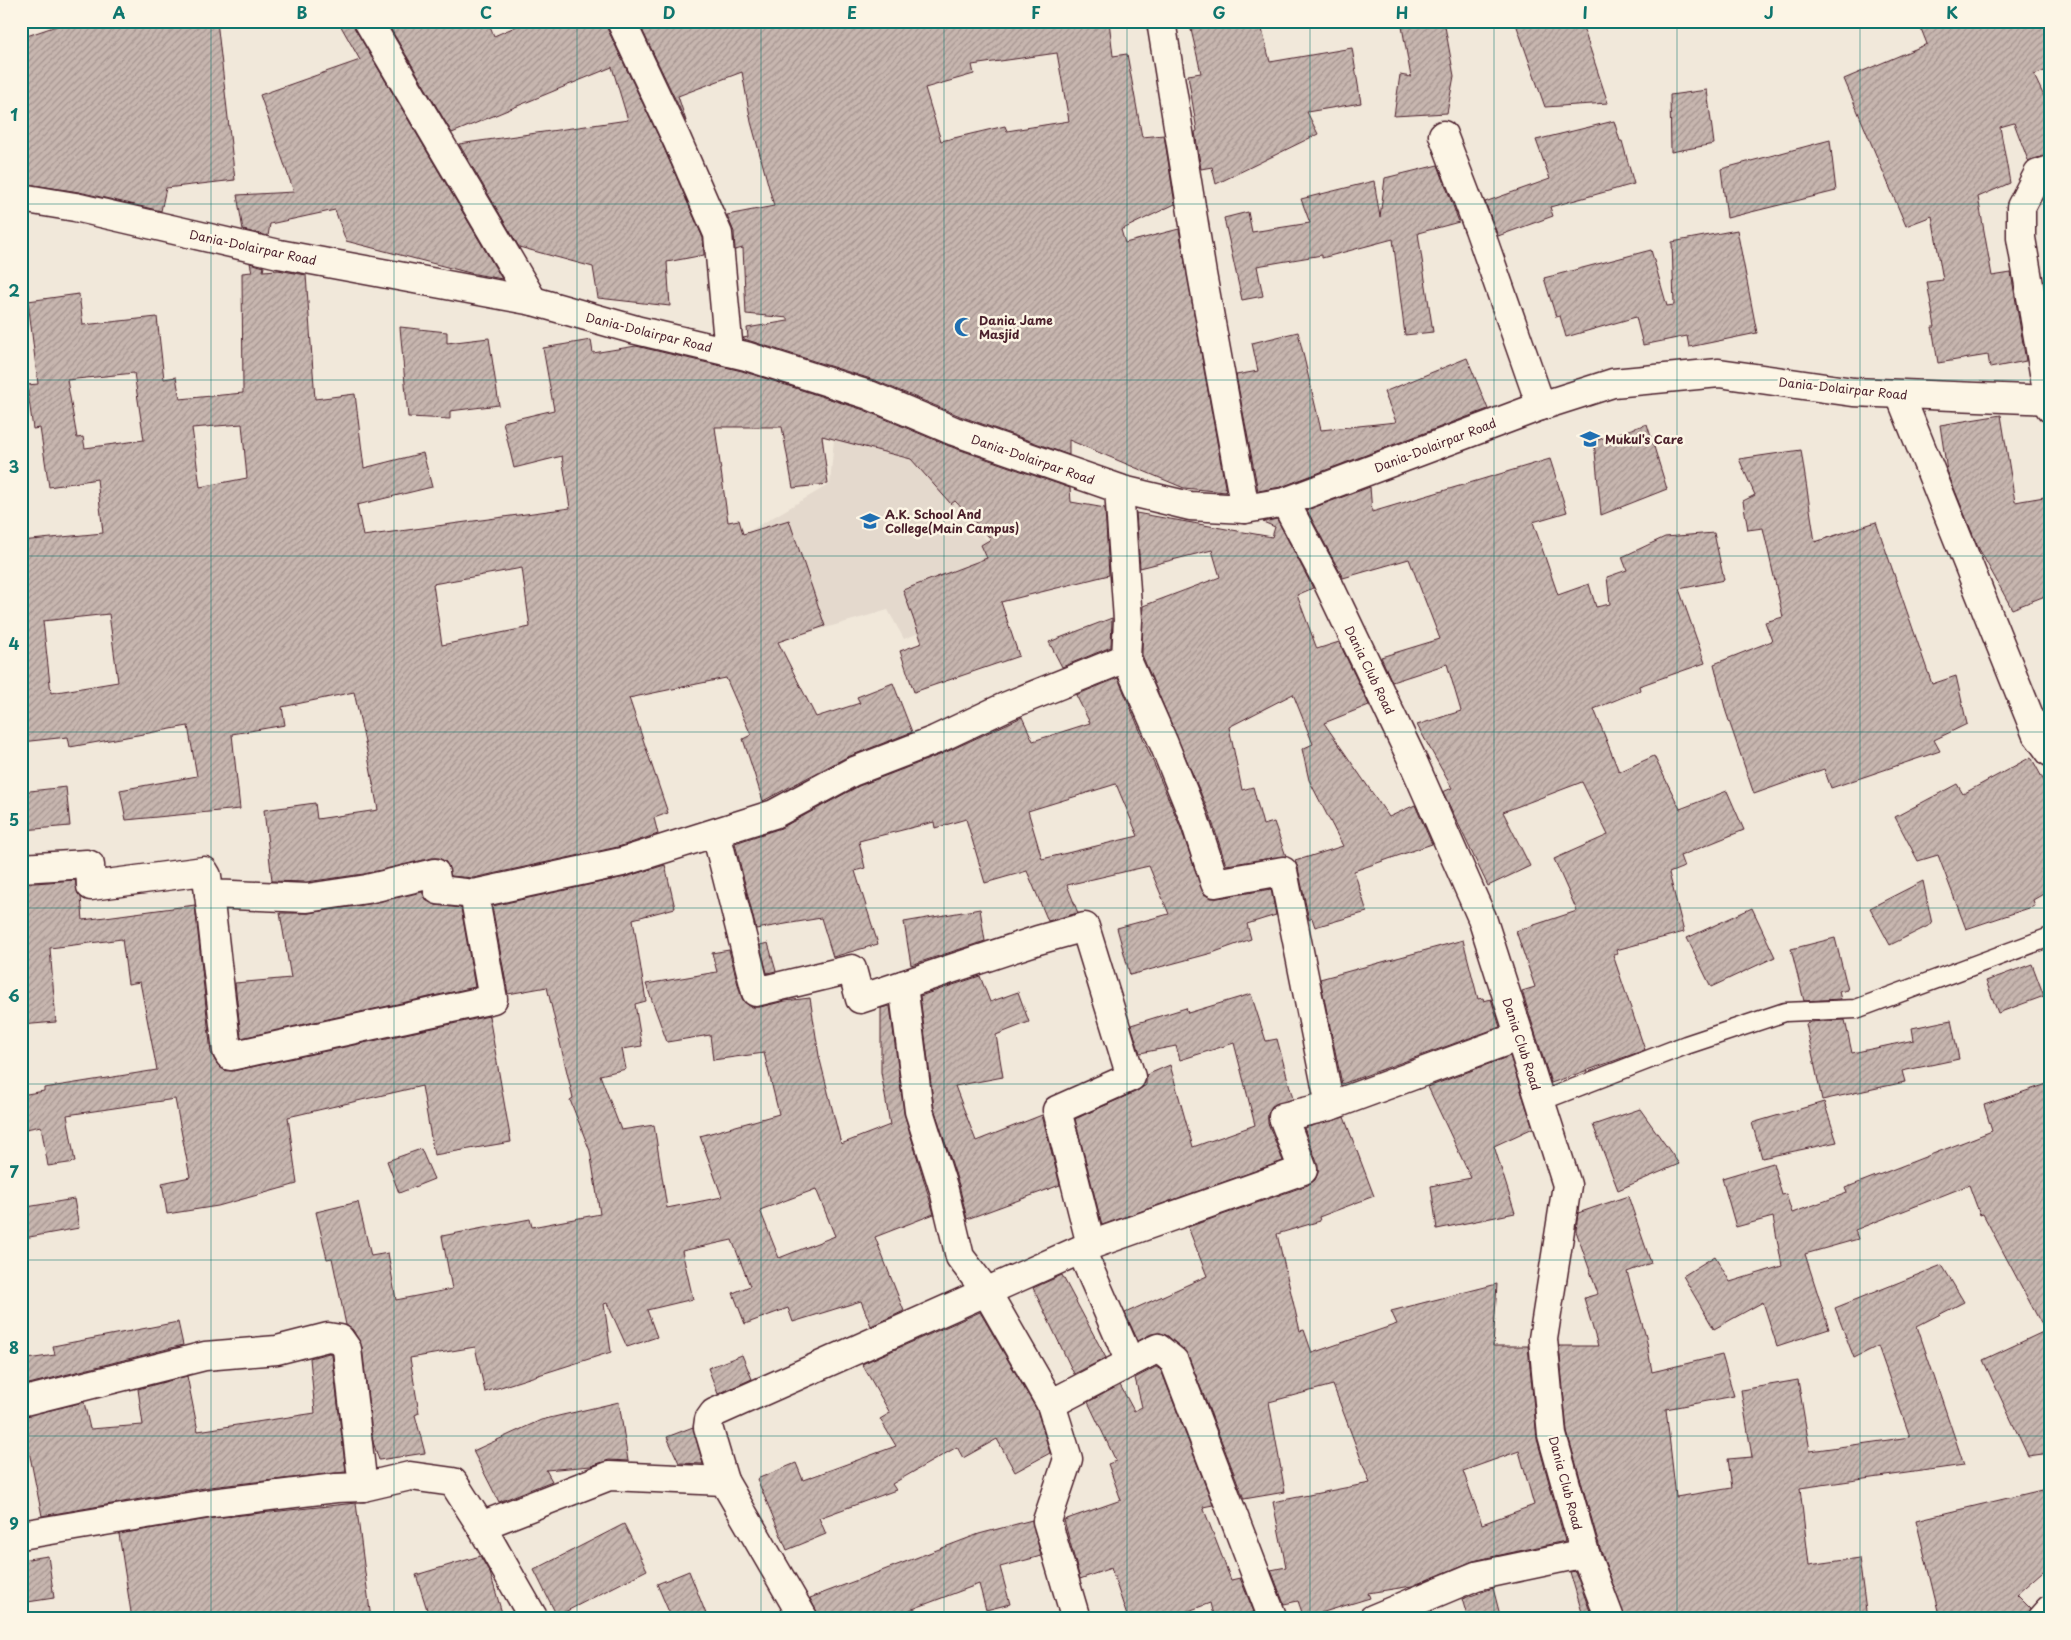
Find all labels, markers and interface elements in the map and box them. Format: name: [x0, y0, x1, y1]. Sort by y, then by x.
text: A: [113, 0, 126, 24]
text: B: [297, 0, 308, 24]
text: C: [480, 0, 492, 24]
text: D: [663, 0, 675, 24]
text: E: [847, 0, 857, 24]
text: F: [1031, 0, 1041, 24]
text: G: [1212, 0, 1226, 24]
text: H: [1396, 0, 1408, 24]
text: I: [1582, 0, 1588, 24]
text: J: [1764, 0, 1774, 24]
text: K: [1946, 0, 1958, 24]
text: 1: [10, 102, 18, 126]
street label: Dania-Dolairpar Road: [188, 225, 318, 269]
text: 2: [8, 278, 20, 302]
street label: Dania-Dolairpar Road: [584, 308, 714, 356]
place label: Dania Jame Masjid: [979, 311, 1053, 343]
mosque icon: Dania Jame Masjid: [953, 316, 975, 338]
street label: Dania-Dolairpar Road: [1778, 372, 1908, 404]
street label: Dania-Dolairpar Road: [1371, 413, 1499, 477]
school or university icon: Mukul's Care: [1579, 428, 1601, 450]
street label: Dania-Dolairpar Road: [969, 429, 1097, 489]
place label: Mukul's Care: [1605, 430, 1684, 448]
text: 3: [9, 454, 19, 478]
place label: A.K. School And College(Main Campus): [885, 505, 1019, 537]
school or university icon: A.K. School And College(Main Campus): [859, 510, 881, 532]
street label: Dania Club Road: [1341, 623, 1399, 717]
text: 4: [9, 631, 20, 655]
text: 5: [9, 807, 19, 831]
text: 6: [8, 983, 20, 1007]
street label: Dania Club Road: [1499, 995, 1545, 1093]
text: 7: [9, 1159, 19, 1183]
text: 8: [9, 1335, 19, 1359]
street label: Dania Club Road: [1545, 1434, 1587, 1532]
text: 9: [9, 1511, 19, 1535]

